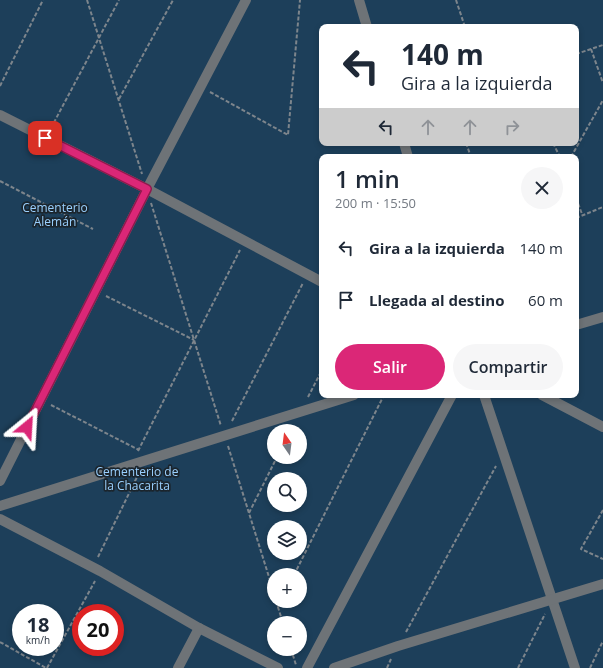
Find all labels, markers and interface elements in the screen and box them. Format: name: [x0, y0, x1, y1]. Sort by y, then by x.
text: 140 m: [401, 35, 484, 73]
icon: left: [335, 40, 387, 92]
text: Gira a la izquierda: [401, 71, 553, 95]
icon: left: [375, 116, 397, 138]
icon: ahead: [417, 116, 439, 138]
icon: ahead: [459, 116, 481, 138]
icon: right: [501, 116, 523, 138]
pin: [28, 121, 62, 155]
icon: arrive: [34, 127, 56, 149]
text: 1 min: [335, 162, 400, 195]
button: close: [521, 167, 563, 209]
text: 200 m · 15:50: [335, 194, 416, 212]
park label: Cementerio Alemán: [22, 199, 88, 230]
icon: left: [335, 237, 357, 259]
text: Gira a la izquierda: [369, 238, 505, 258]
text: 140 m: [519, 238, 563, 258]
icon: arrive: [335, 289, 357, 311]
text: Llegada al destino: [369, 290, 504, 310]
text: 60 m: [528, 290, 563, 310]
button: Salir: [335, 344, 445, 390]
button: Compartir: [453, 344, 563, 390]
position arrow: [6, 406, 48, 448]
north arrow: [267, 424, 307, 464]
map controls: [267, 424, 307, 656]
park label: Cementerio de la Chacarita: [96, 463, 179, 494]
button: search: [267, 472, 307, 512]
button: layers: [267, 520, 307, 560]
button: +: [267, 568, 307, 608]
speed limit sign: 20: [72, 604, 124, 656]
text: 18: [27, 611, 49, 638]
button: −: [267, 616, 307, 656]
text: km/h: [26, 633, 50, 647]

